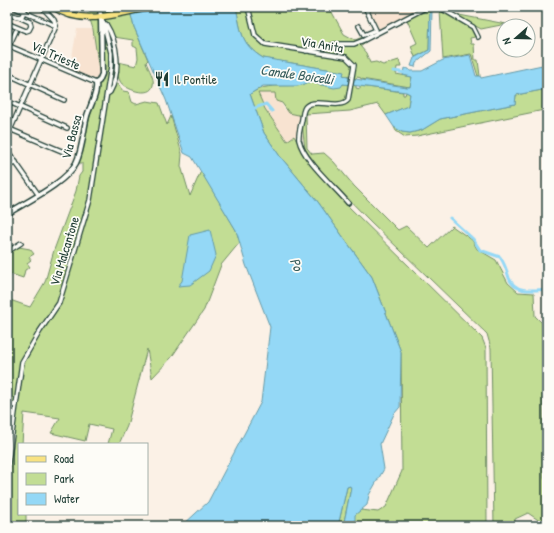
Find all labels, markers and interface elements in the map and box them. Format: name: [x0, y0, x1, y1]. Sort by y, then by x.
north arrow: [496, 18, 536, 58]
street label: Via Anita: [299, 31, 345, 57]
street label: Via Trieste: [29, 36, 83, 74]
text: N: [499, 36, 514, 47]
water label: Canale Boicelli: [259, 59, 337, 89]
restaurant icon: Il Pontile: [153, 70, 171, 88]
place label: Il Pontile: [174, 70, 217, 88]
street label: Via Bassa: [56, 113, 86, 161]
street label: Via Malcantone: [45, 214, 83, 288]
water label: Po: [286, 254, 309, 275]
legend: [18, 443, 148, 515]
text: Road: [54, 450, 74, 467]
text: Park: [54, 470, 74, 487]
text: Water: [54, 490, 80, 507]

